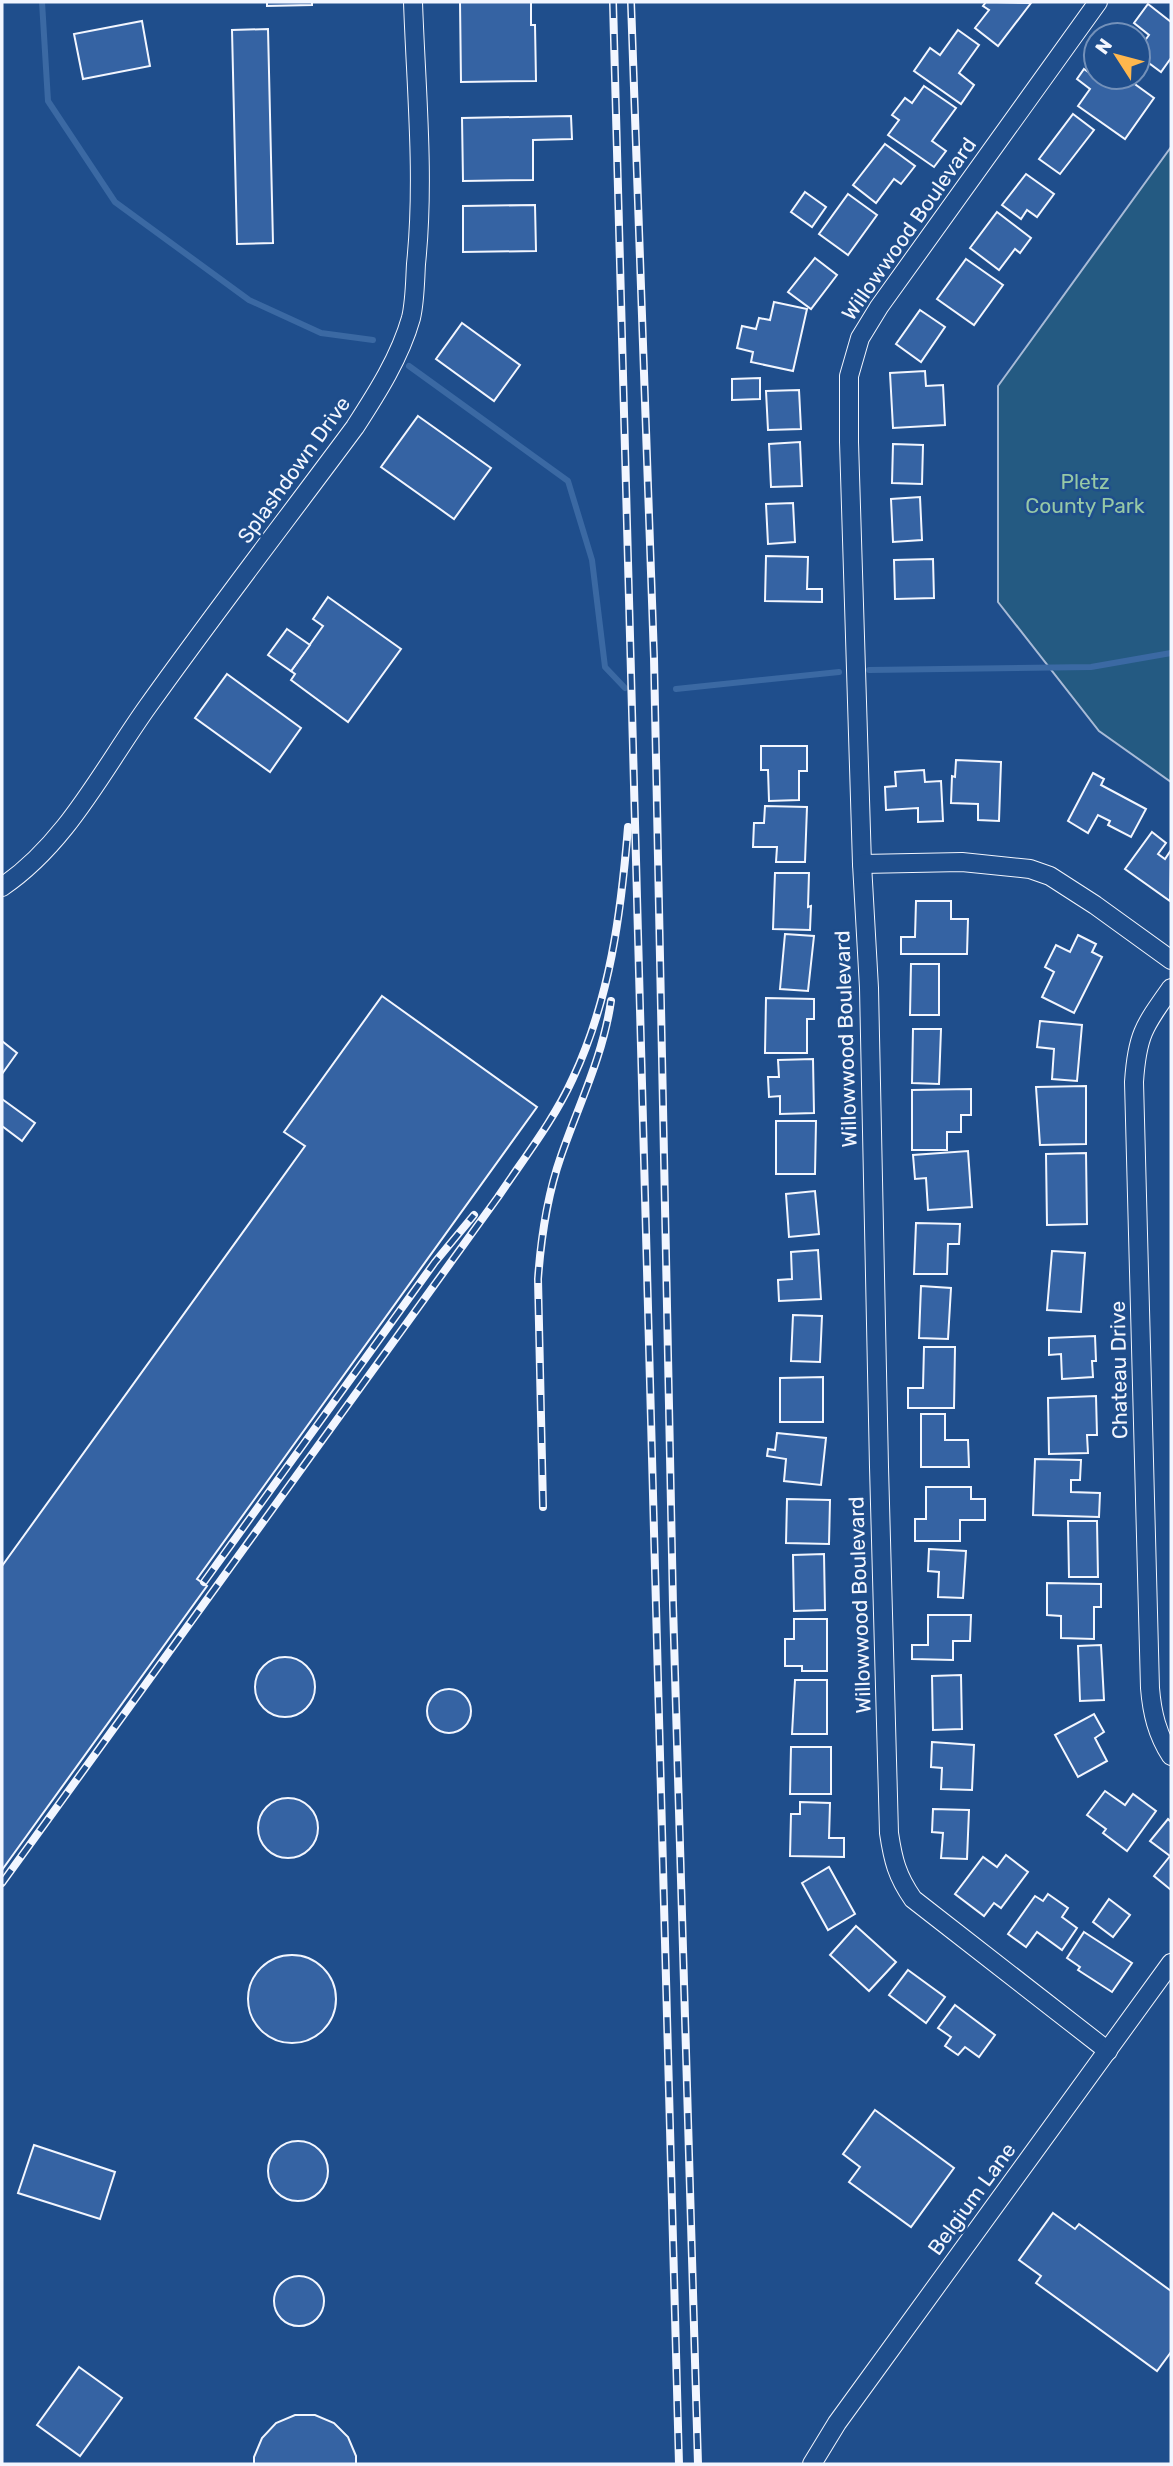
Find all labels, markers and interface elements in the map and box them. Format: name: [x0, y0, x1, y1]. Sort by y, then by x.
north arrow: [1082, 21, 1152, 91]
text: N: [1090, 34, 1117, 59]
street label: Willowwood Boulevard: [836, 133, 981, 325]
street label: Splashdown Drive: [232, 391, 355, 548]
park label: Pletz County Park: [1025, 469, 1145, 518]
street label: Willowwood Boulevard: [829, 930, 862, 1148]
street label: Chateau Drive: [1105, 1301, 1132, 1439]
street label: Willowwood Boulevard: [843, 1496, 876, 1714]
street label: Belgium Lane: [922, 2138, 1021, 2260]

